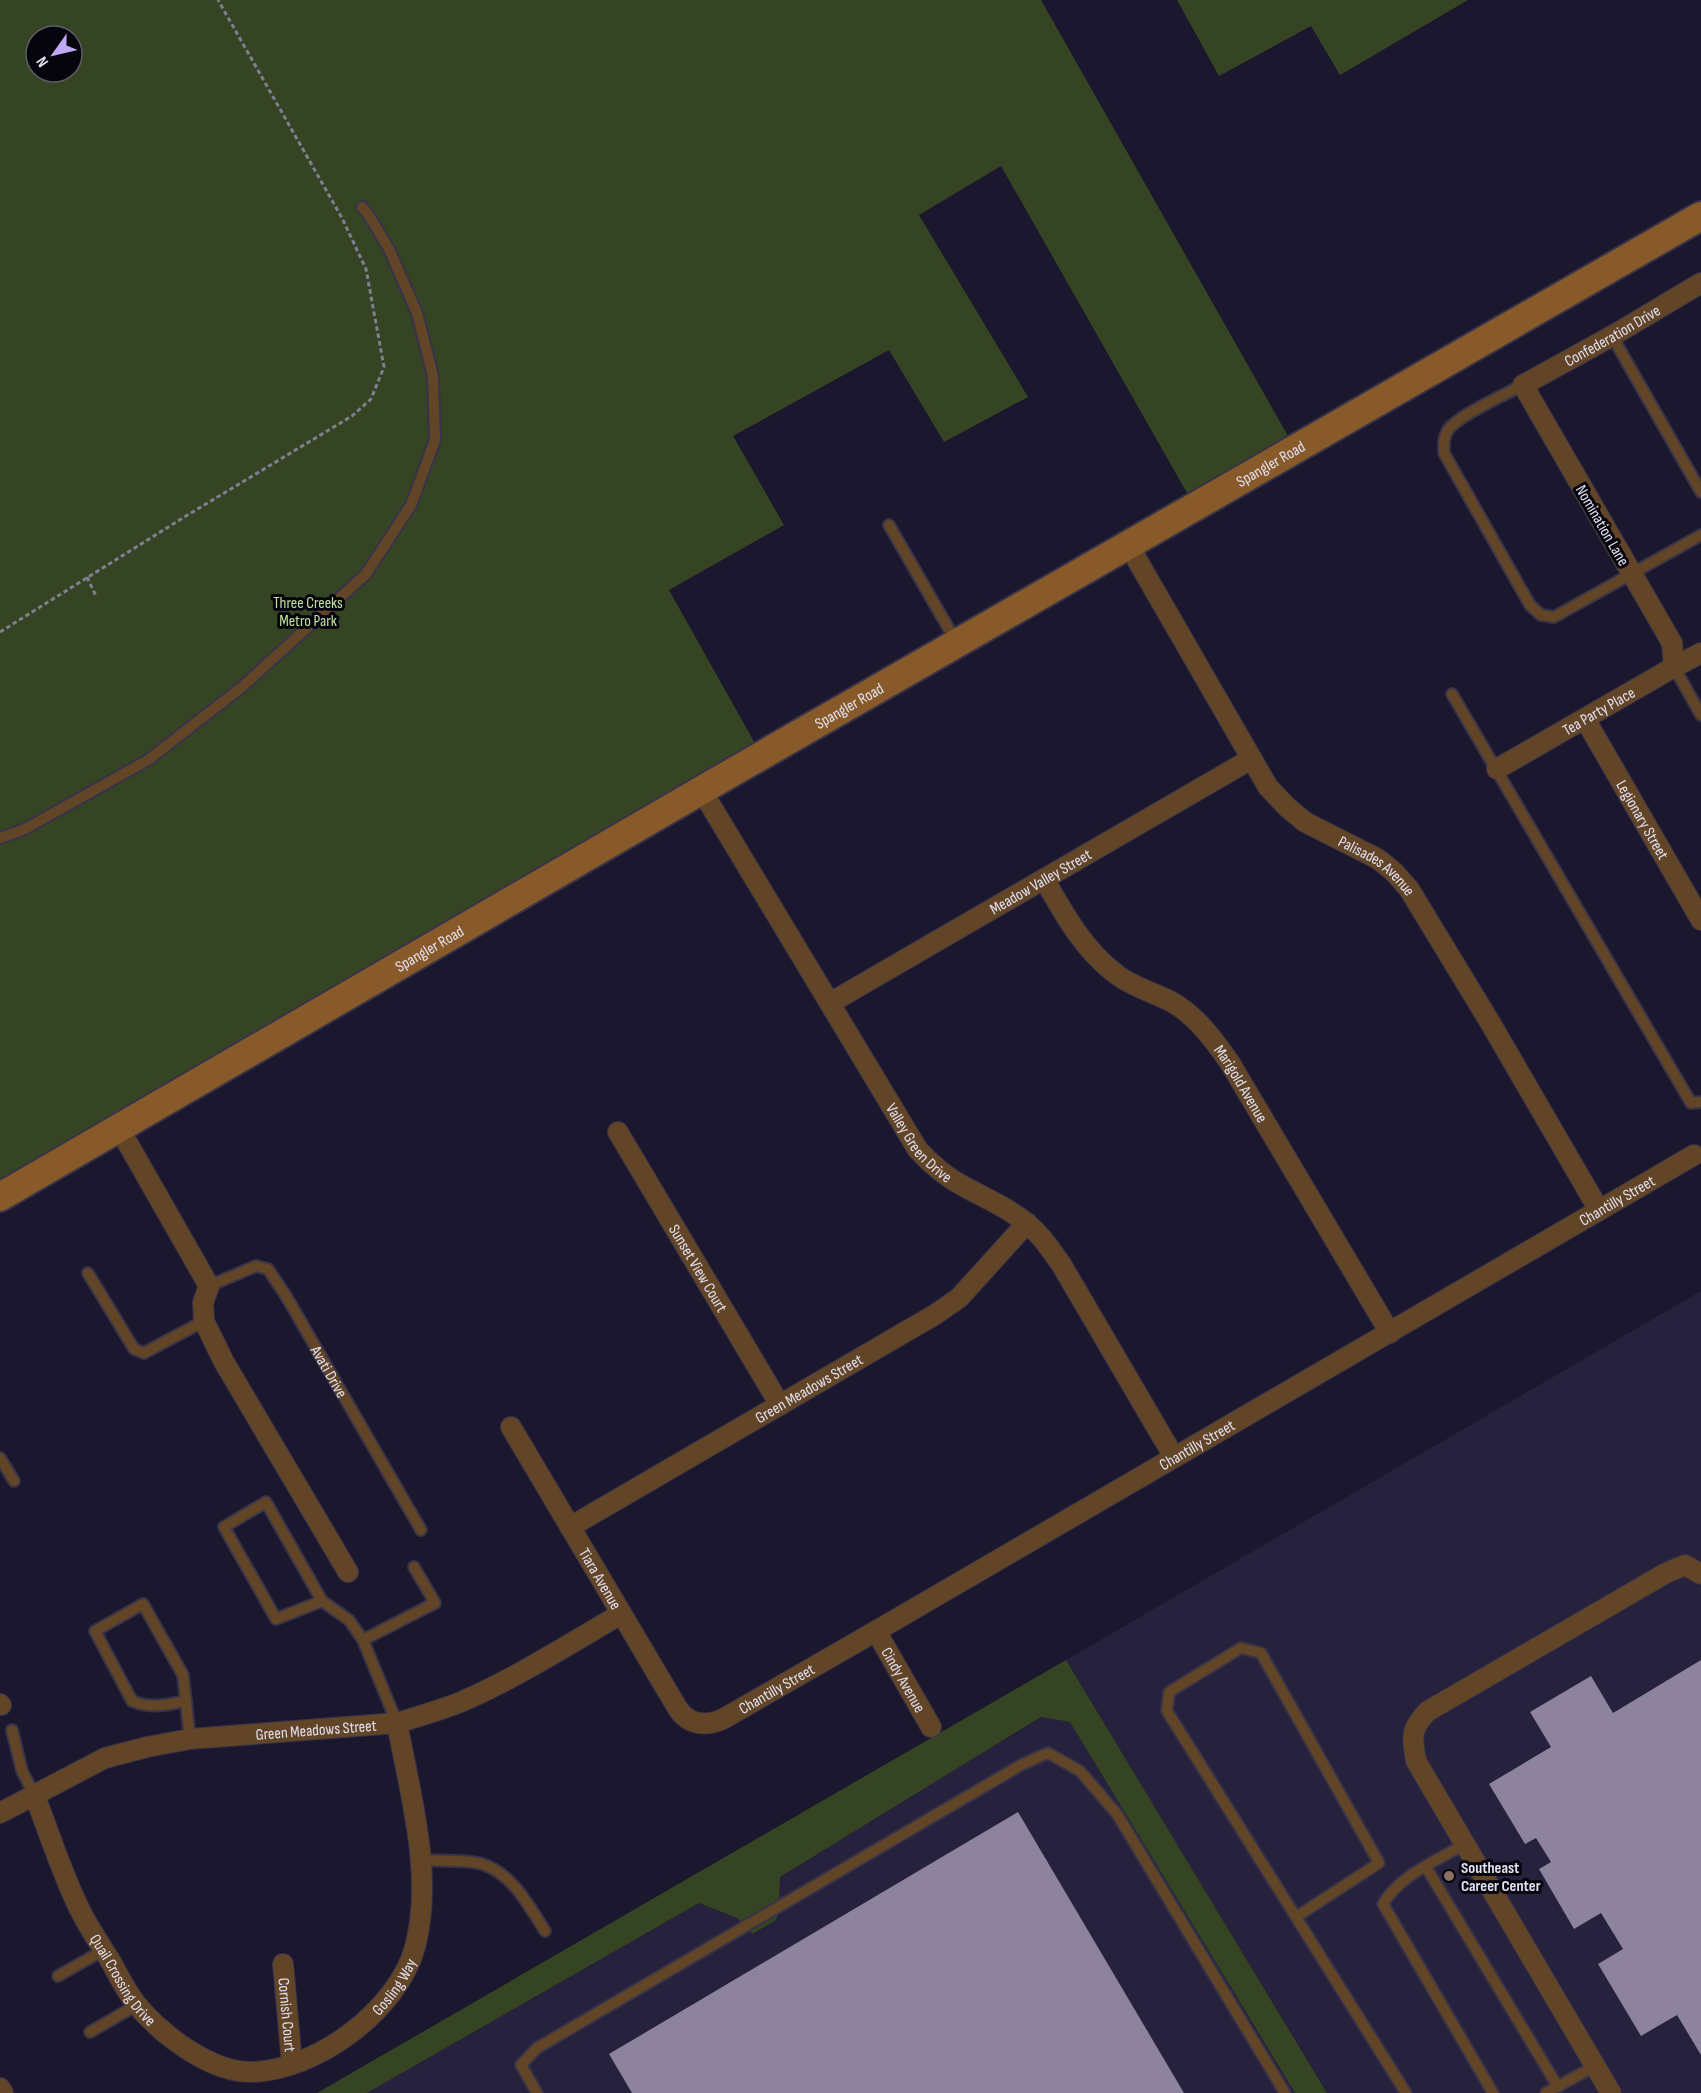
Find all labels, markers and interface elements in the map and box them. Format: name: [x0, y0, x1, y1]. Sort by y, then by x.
north arrow: [24, 24, 84, 84]
text: N: [33, 53, 53, 70]
street label: Confederation Drive: [1561, 301, 1664, 371]
street label: Spangler Road: [1233, 437, 1309, 492]
street label: Nomination Lane: [1571, 482, 1633, 570]
park label: Three Creeks Metro Park: [273, 594, 343, 631]
street label: Spangler Road: [812, 679, 887, 734]
street label: Tea Party Place: [1560, 684, 1639, 740]
street label: Legionary Street: [1611, 777, 1672, 863]
street label: Palisades Avenue: [1335, 833, 1419, 899]
street label: Meadow Valley Street: [987, 845, 1095, 919]
street label: Spangler Road: [392, 922, 468, 977]
street label: Marigold Avenue: [1209, 1042, 1271, 1126]
street label: Valley Green Drive: [881, 1100, 955, 1188]
street label: Chantilly Street: [1576, 1172, 1659, 1231]
street label: Sunset View Court: [664, 1221, 731, 1316]
street label: Avati Drive: [305, 1342, 351, 1402]
street label: Green Meadows Street: [752, 1351, 867, 1428]
street label: Chantilly Street: [1156, 1416, 1239, 1475]
street label: Tiara Avenue: [574, 1545, 625, 1613]
street label: Cindy Avenue: [876, 1644, 929, 1716]
street label: Chantilly Street: [736, 1660, 818, 1719]
street label: Green Meadows Street: [255, 1717, 377, 1745]
place label: Southeast Career Center: [1461, 1859, 1541, 1896]
marker: Southeast Career Center: [1442, 1869, 1456, 1883]
street label: Quail Crossing Drive: [85, 1931, 159, 2030]
street label: Gosling Way: [369, 1956, 421, 2020]
street label: Cornish Court: [273, 1977, 299, 2053]

